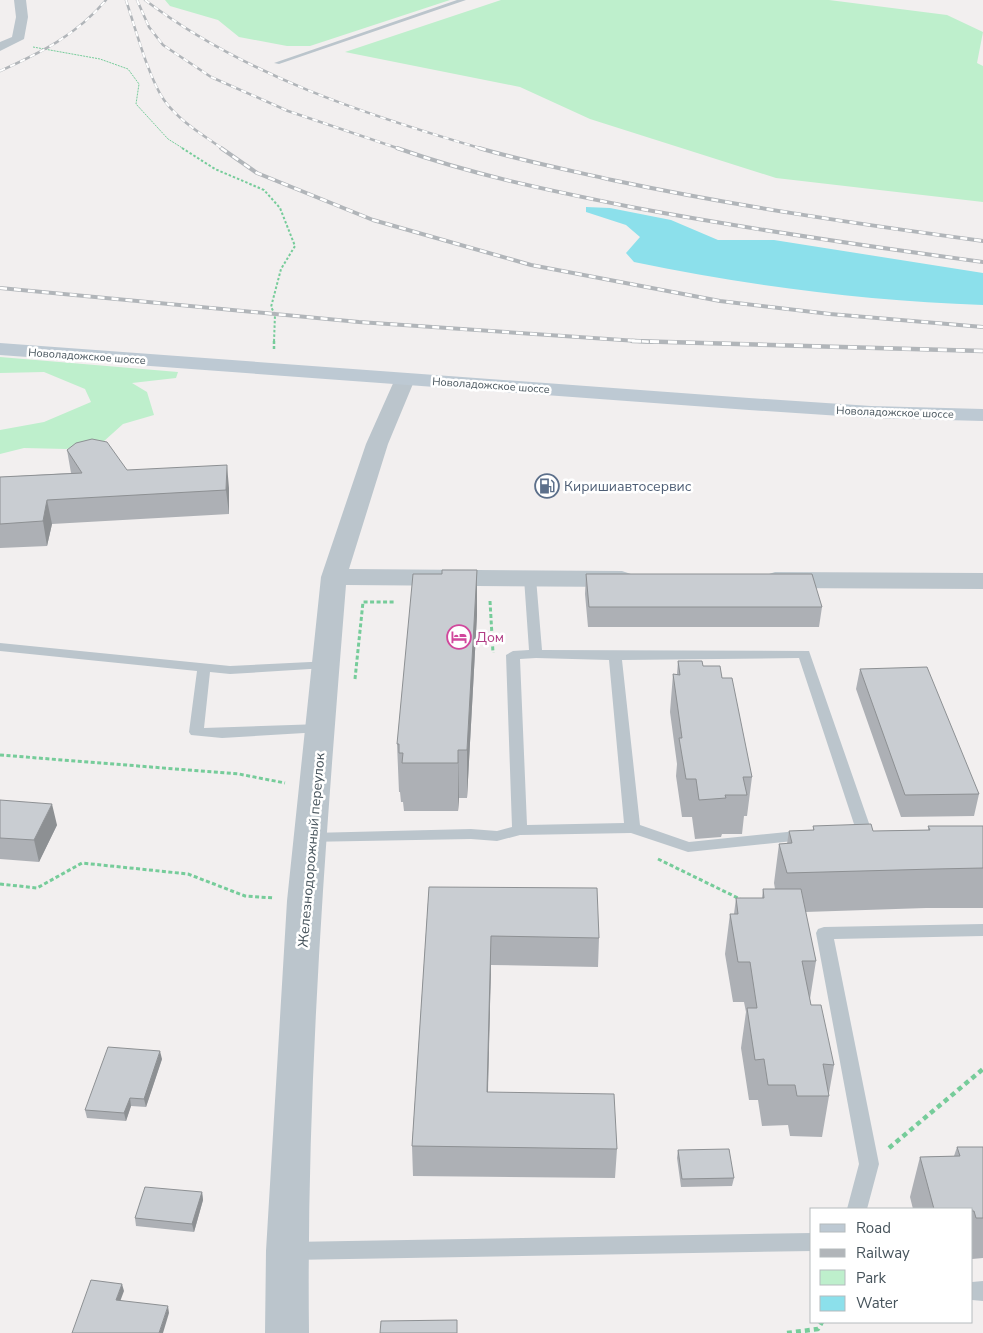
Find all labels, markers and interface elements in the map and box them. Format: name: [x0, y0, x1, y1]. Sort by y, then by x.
street label: Новоладожское шоссе: [28, 345, 146, 368]
street label: Новоладожское шоссе: [432, 374, 550, 397]
street label: Новоладожское шоссе: [836, 403, 954, 422]
fuel station icon: Киришиавтосервис: [534, 473, 560, 499]
place label: Киришиавтосервис: [564, 477, 692, 496]
hotel icon: Дом: [446, 624, 472, 650]
place label: Дом: [476, 628, 504, 647]
street label: Железнодорожный переулок: [294, 751, 330, 948]
legend: [810, 1208, 973, 1323]
text: Road: [856, 1218, 891, 1238]
text: Railway: [856, 1243, 910, 1263]
text: Park: [856, 1268, 886, 1288]
text: Water: [856, 1293, 899, 1313]

